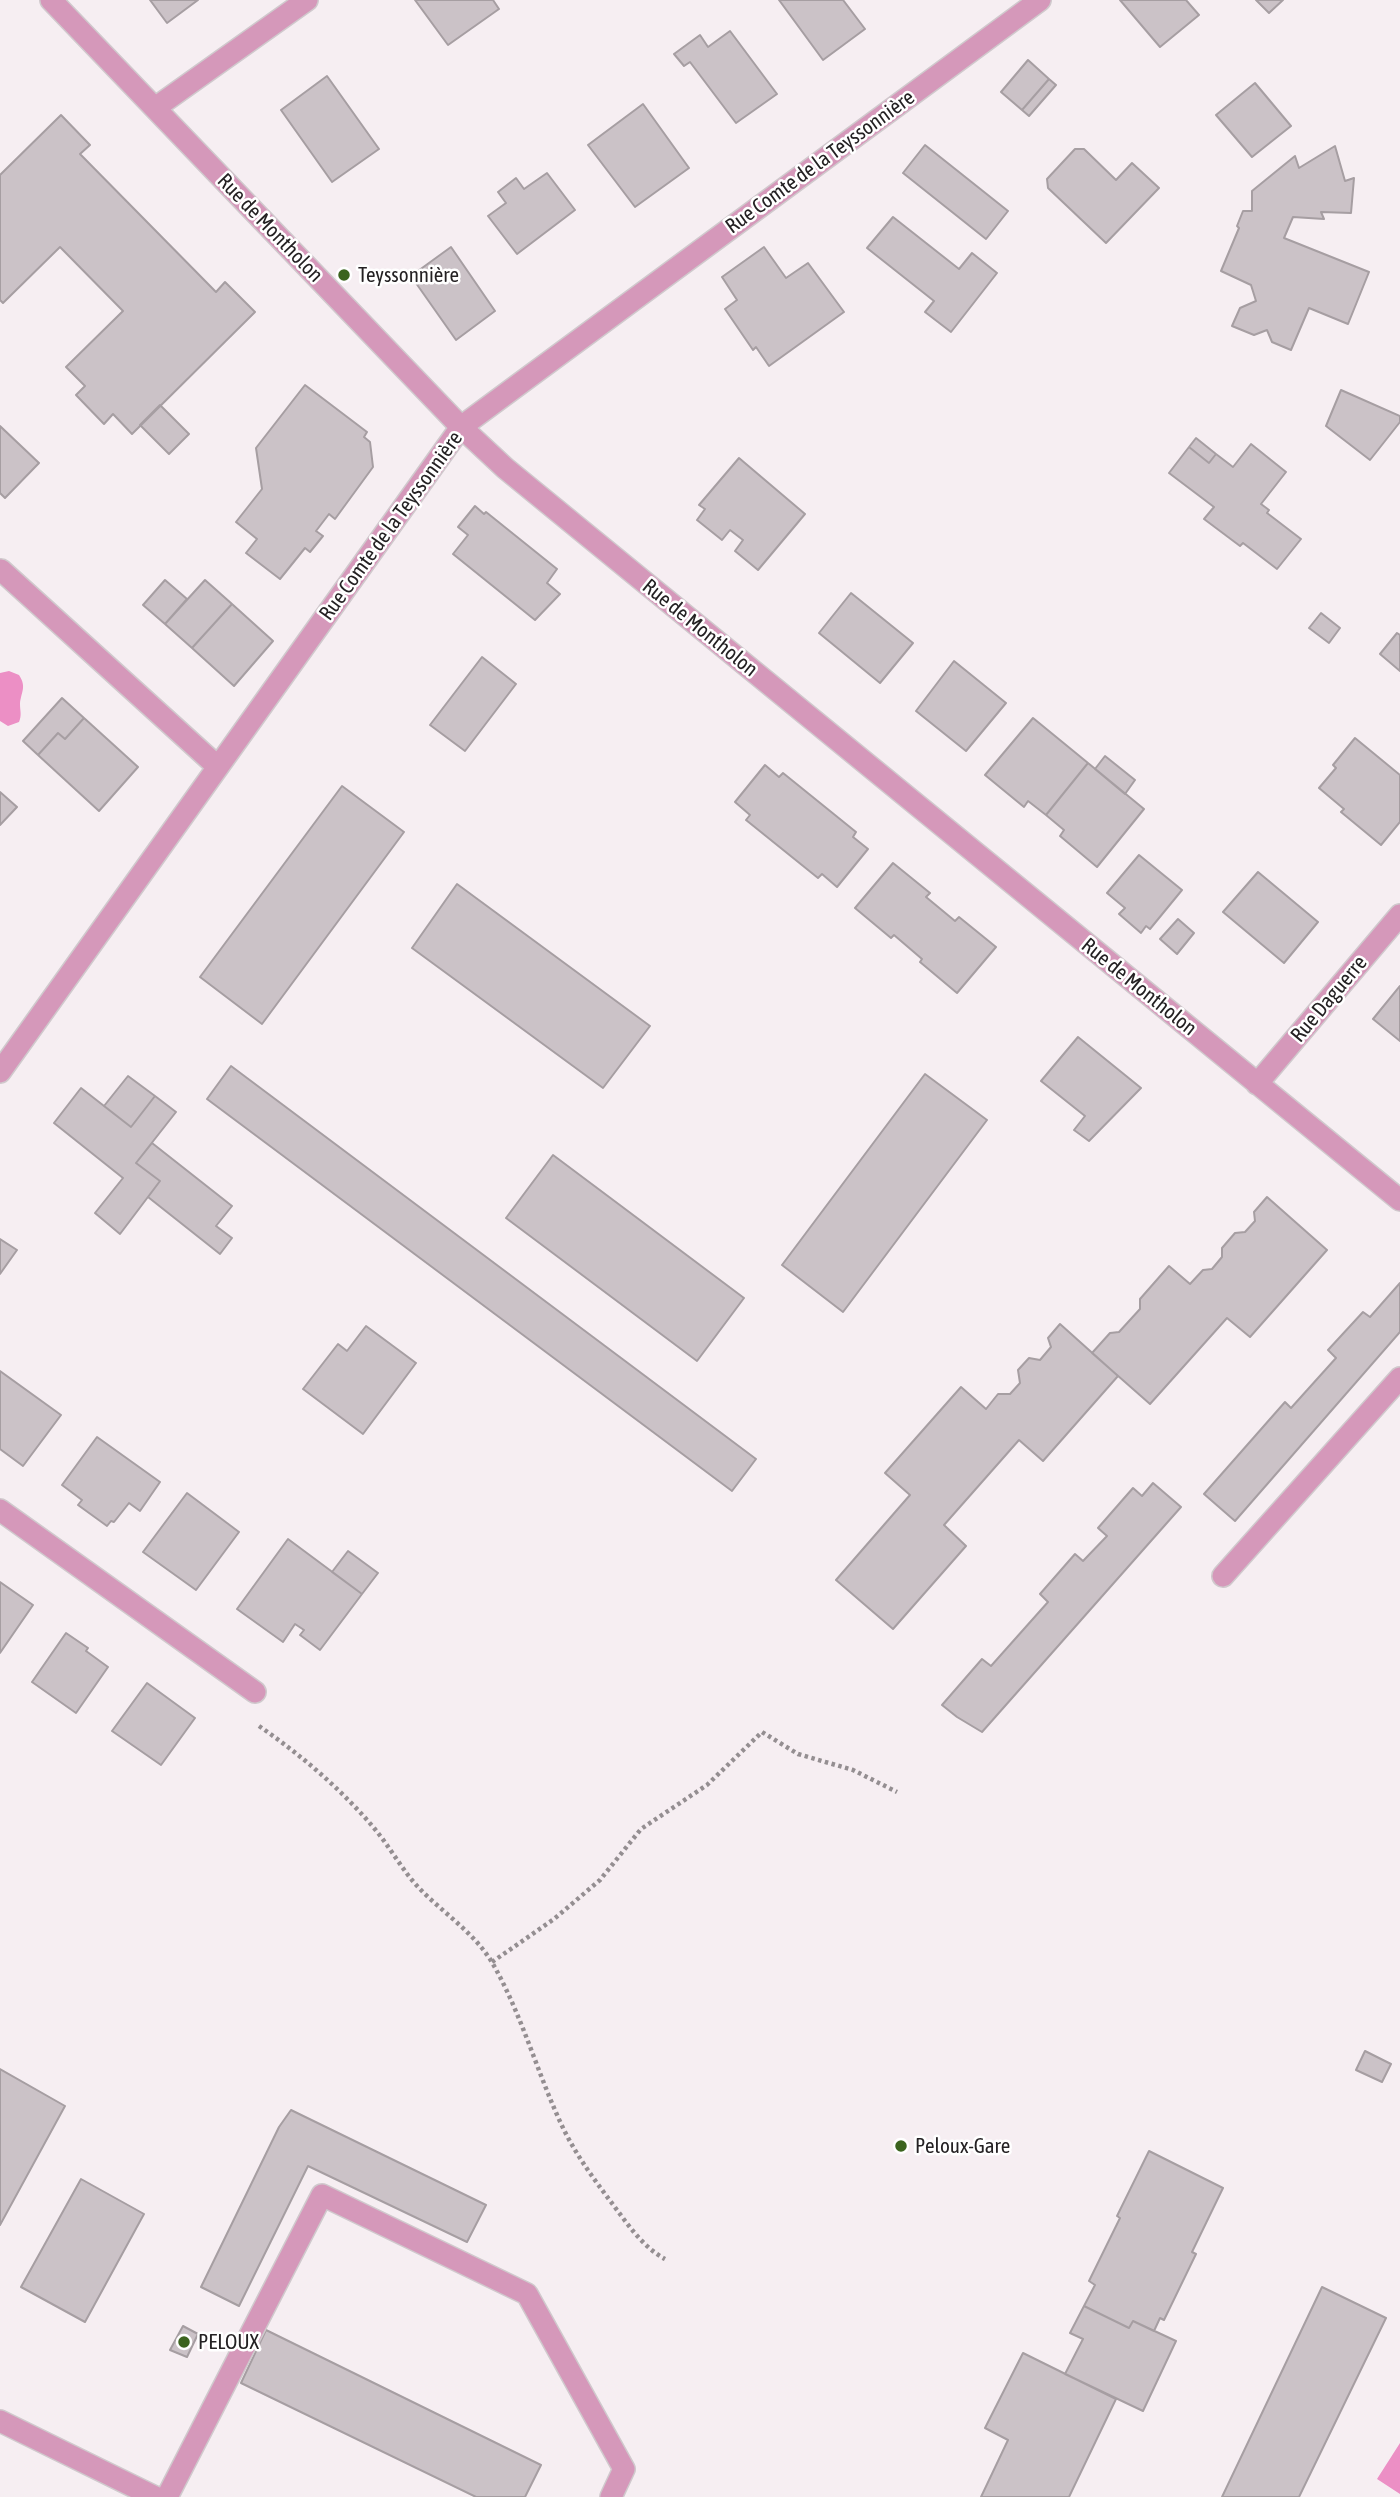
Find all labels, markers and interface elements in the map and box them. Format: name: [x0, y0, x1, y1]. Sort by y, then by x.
street label: Rue Comte de la Teyssonnière: [721, 85, 919, 239]
street label: Rue de Montholon: [212, 169, 328, 287]
place label: Teyssonnière: [358, 262, 459, 288]
marker: Teyssonnière: [336, 267, 352, 283]
street label: Rue Comte de la Teyssonnière: [314, 427, 468, 625]
street label: Rue de Montholon: [637, 574, 763, 682]
street label: Rue de Montholon: [1076, 933, 1202, 1041]
street label: Rue Daguerre: [1286, 951, 1372, 1047]
place label: Peloux-Gare: [915, 2133, 1010, 2159]
marker: Peloux-Gare: [893, 2138, 909, 2154]
place label: PELOUX: [198, 2329, 259, 2355]
marker: PELOUX: [176, 2334, 192, 2350]

